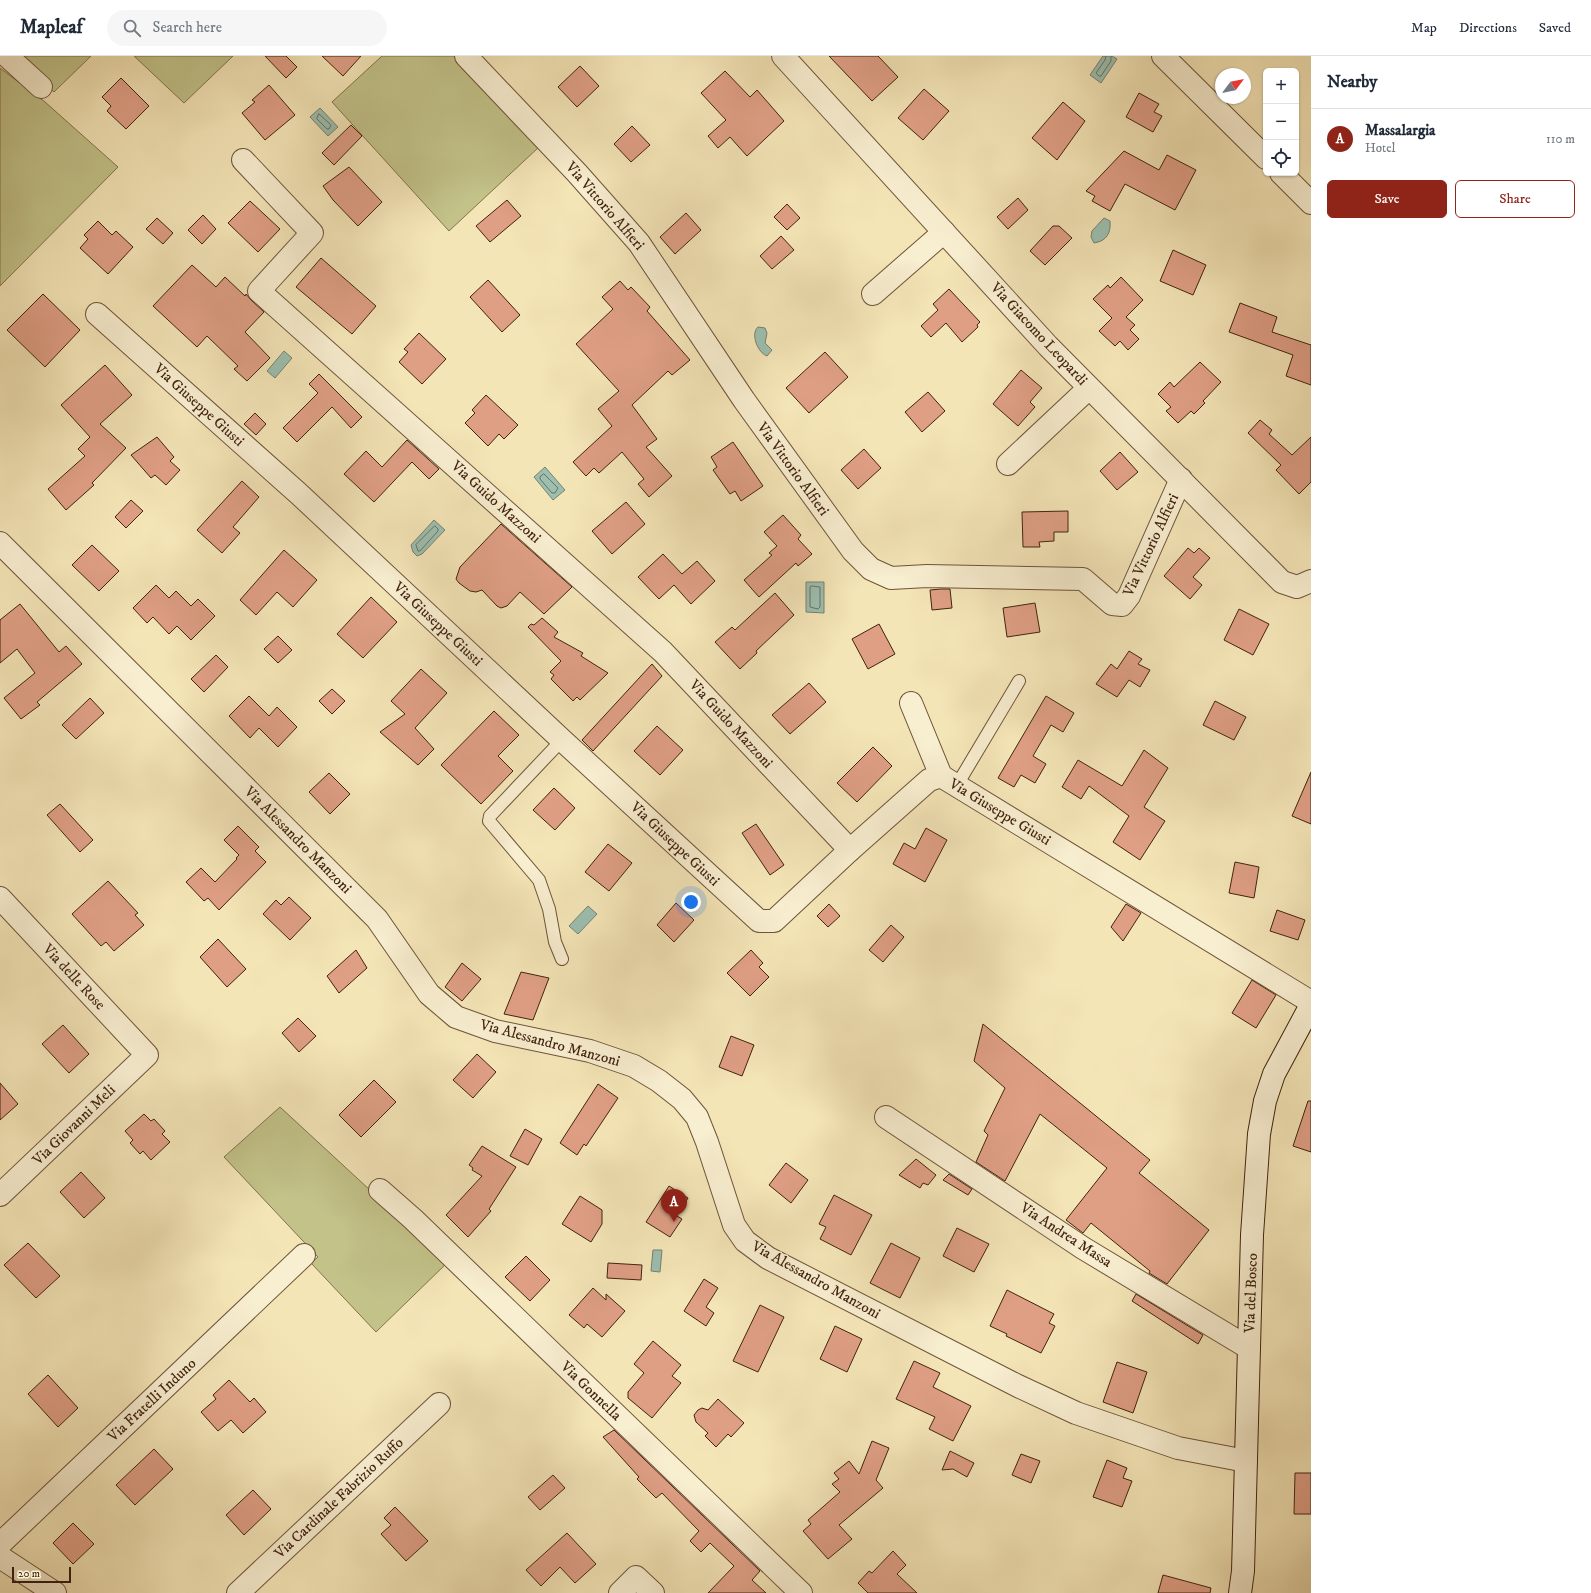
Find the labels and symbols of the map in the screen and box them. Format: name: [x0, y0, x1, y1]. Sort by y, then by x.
north arrow: [1215, 68, 1251, 104]
street label: Via Vittorio Alfieri: [561, 157, 649, 254]
street label: Via Giacomo Leopardi: [986, 278, 1092, 390]
street label: Via Giuseppe Giusti: [149, 359, 248, 451]
street label: Via Vittorio Alfieri: [752, 418, 833, 520]
street label: Via Guido Mazzoni: [446, 456, 545, 547]
street label: Via Vittorio Alfieri: [1119, 491, 1183, 600]
street label: Via Giuseppe Giusti: [389, 577, 487, 670]
street label: Via Guido Mazzoni: [684, 675, 777, 772]
street label: Via Giuseppe Giusti: [945, 774, 1054, 850]
street label: Via Alessandro Manzoni: [240, 782, 356, 898]
street label: Via Giuseppe Giusti: [626, 797, 724, 890]
your location: [681, 892, 701, 912]
street label: Via delle Rose: [38, 939, 109, 1014]
street label: Via Alessandro Manzoni: [477, 1015, 622, 1071]
street label: Via Giovanni Meli: [28, 1080, 120, 1170]
pin: A: [661, 1189, 687, 1222]
street label: Via Andrea Massa: [1016, 1198, 1116, 1272]
street label: Via Alessandro Manzoni: [747, 1236, 884, 1323]
street label: Via del Bosco: [1240, 1253, 1262, 1334]
street label: Via Fratelli Induno: [103, 1354, 200, 1447]
street label: Via Gonnella: [556, 1356, 626, 1425]
street label: Via Cardinale Fabrizio Ruffo: [270, 1433, 407, 1563]
scale bar: [12, 1565, 71, 1584]

